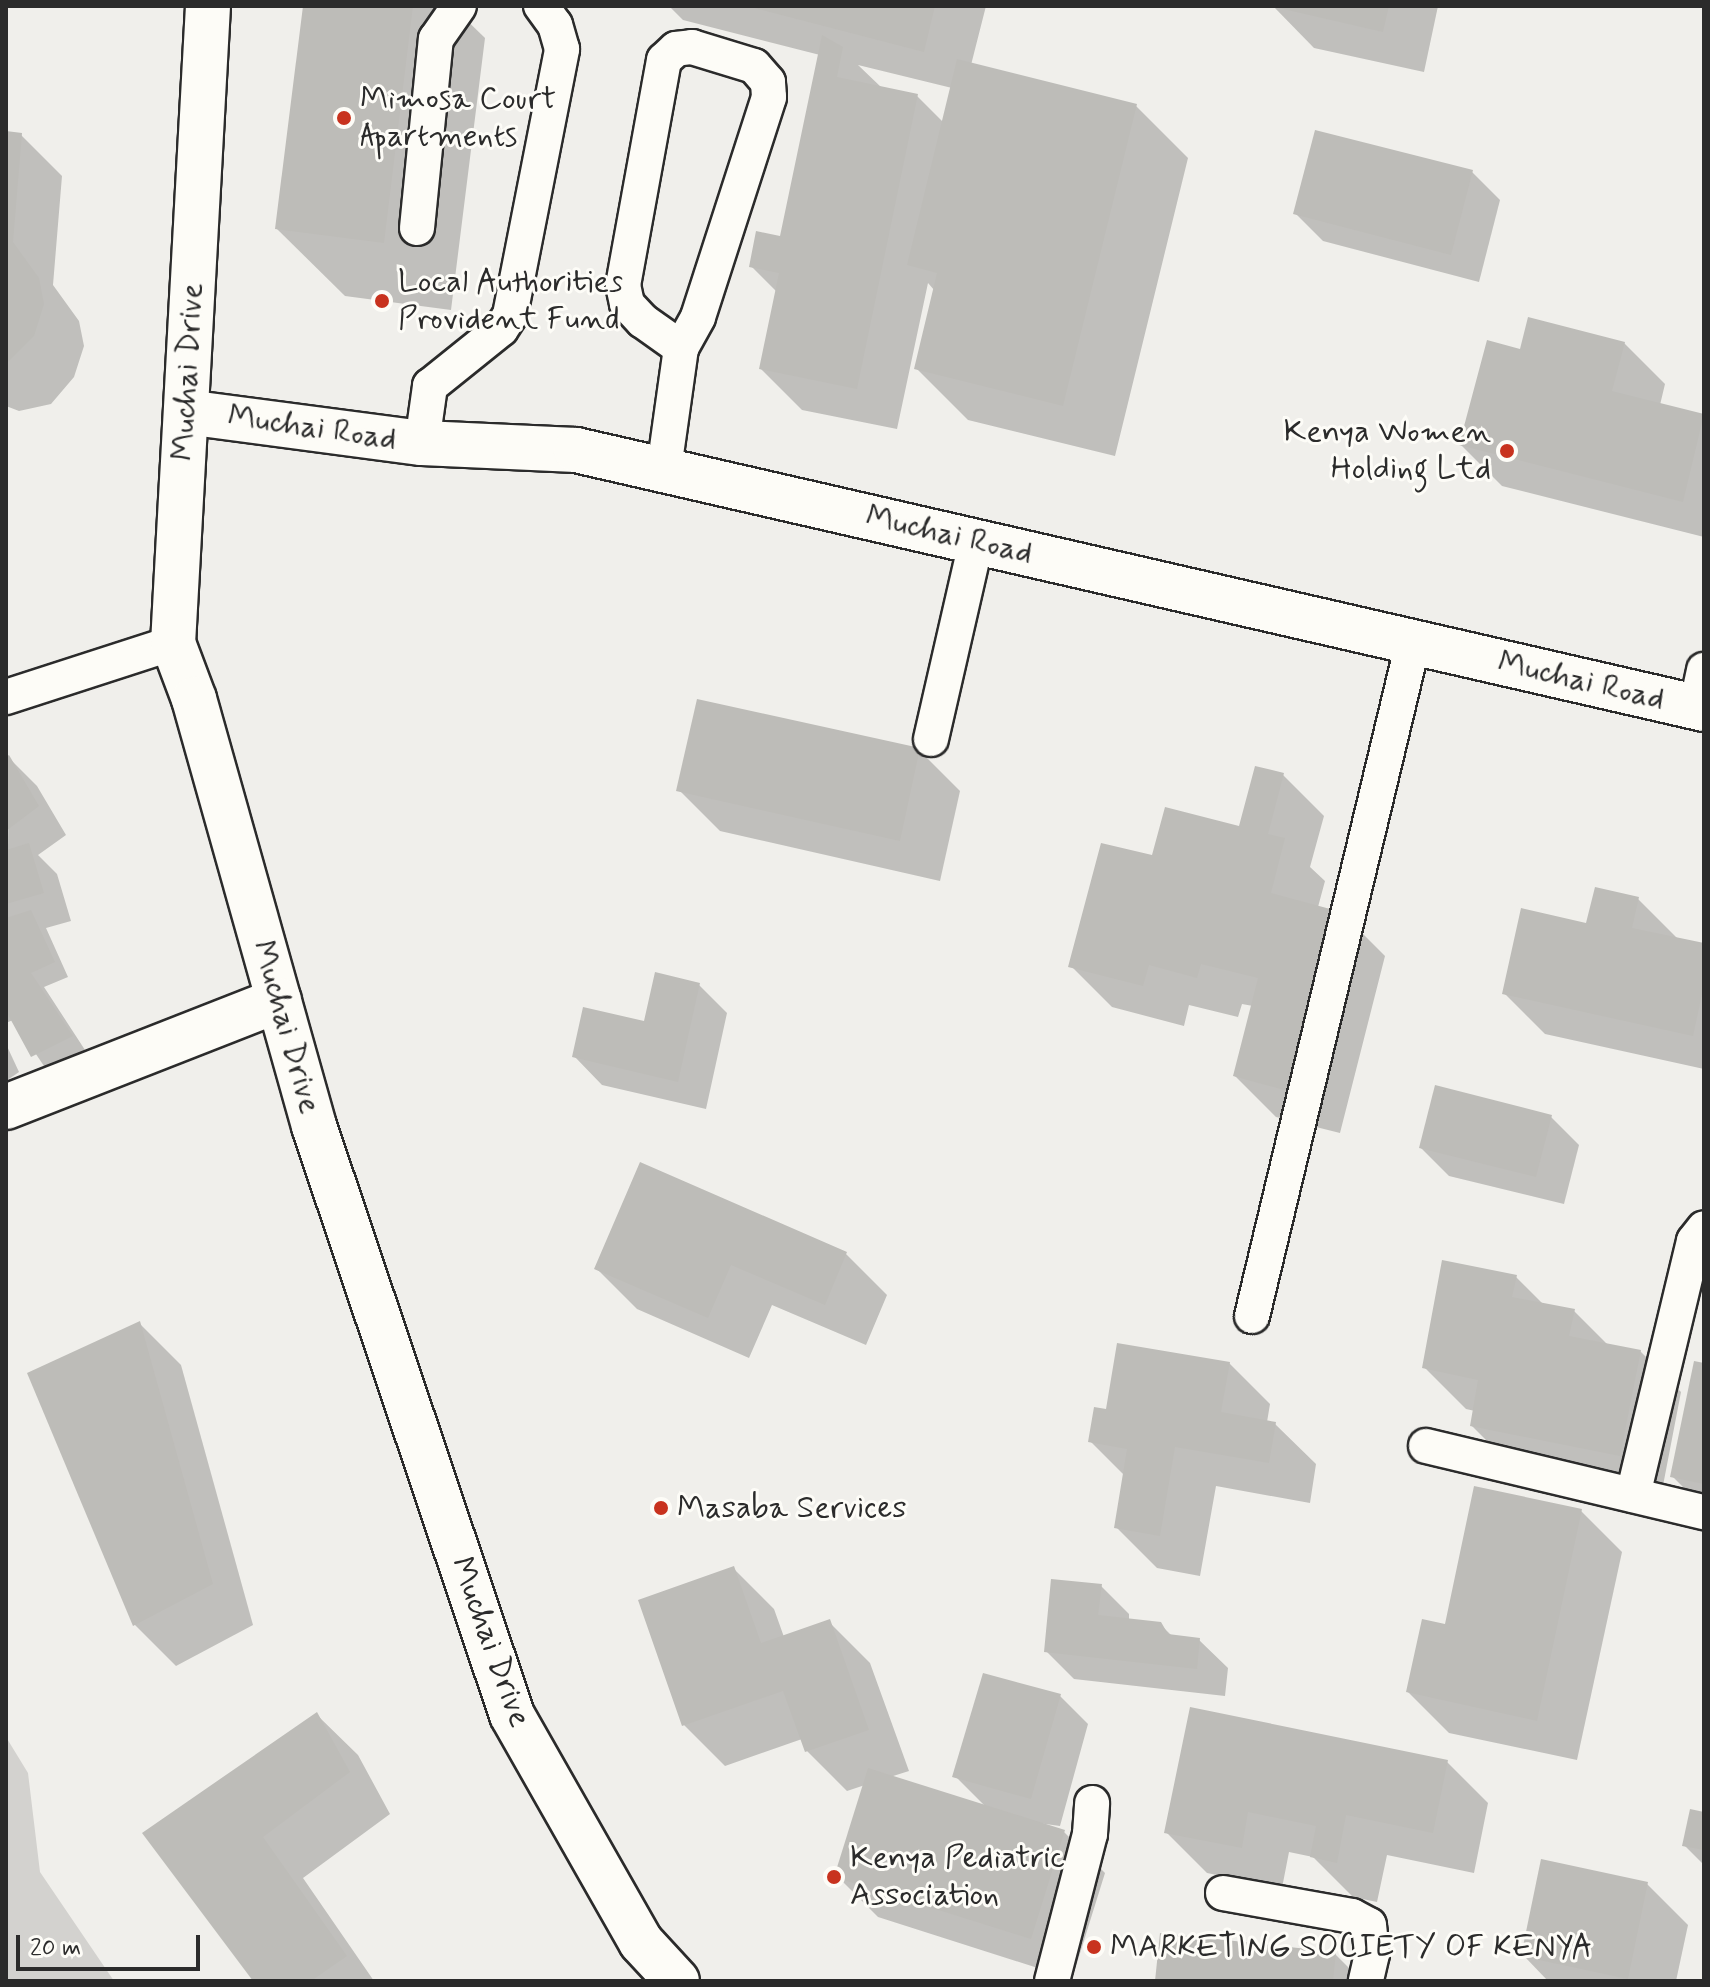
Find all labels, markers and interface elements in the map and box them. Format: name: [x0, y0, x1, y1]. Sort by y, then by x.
place label: Mimosa Court Apartments: [360, 81, 556, 156]
marker: Mimosa Court Apartments: [335, 109, 353, 127]
place label: Local Authorities Provident Fund: [398, 264, 620, 339]
street label: Muchai Drive: [164, 283, 212, 461]
marker: Local Authorities Provident Fund: [373, 292, 391, 310]
street label: Muchai Road: [225, 397, 399, 459]
place label: Kenya Women Holding Ltd: [1284, 414, 1491, 489]
marker: Kenya Women Holding Ltd: [1498, 442, 1516, 460]
street label: Muchai Road: [862, 497, 1036, 573]
street label: Muchai Road: [1494, 643, 1668, 719]
street label: Muchai Drive: [243, 937, 329, 1117]
place label: Masaba Services: [677, 1489, 907, 1527]
marker: Masaba Services: [652, 1499, 670, 1517]
street label: Muchai Drive: [442, 1552, 538, 1732]
place label: Kenya Pediatric Association: [850, 1840, 1068, 1915]
marker: Kenya Pediatric Association: [825, 1868, 843, 1886]
scale bar: [20, 1919, 204, 1969]
place label: MARKETING SOCIETY OF KENYA: [1110, 1928, 1591, 1966]
text: 20 m: [30, 1933, 81, 1964]
marker: MARKETING SOCIETY OF KENYA: [1085, 1938, 1103, 1956]

